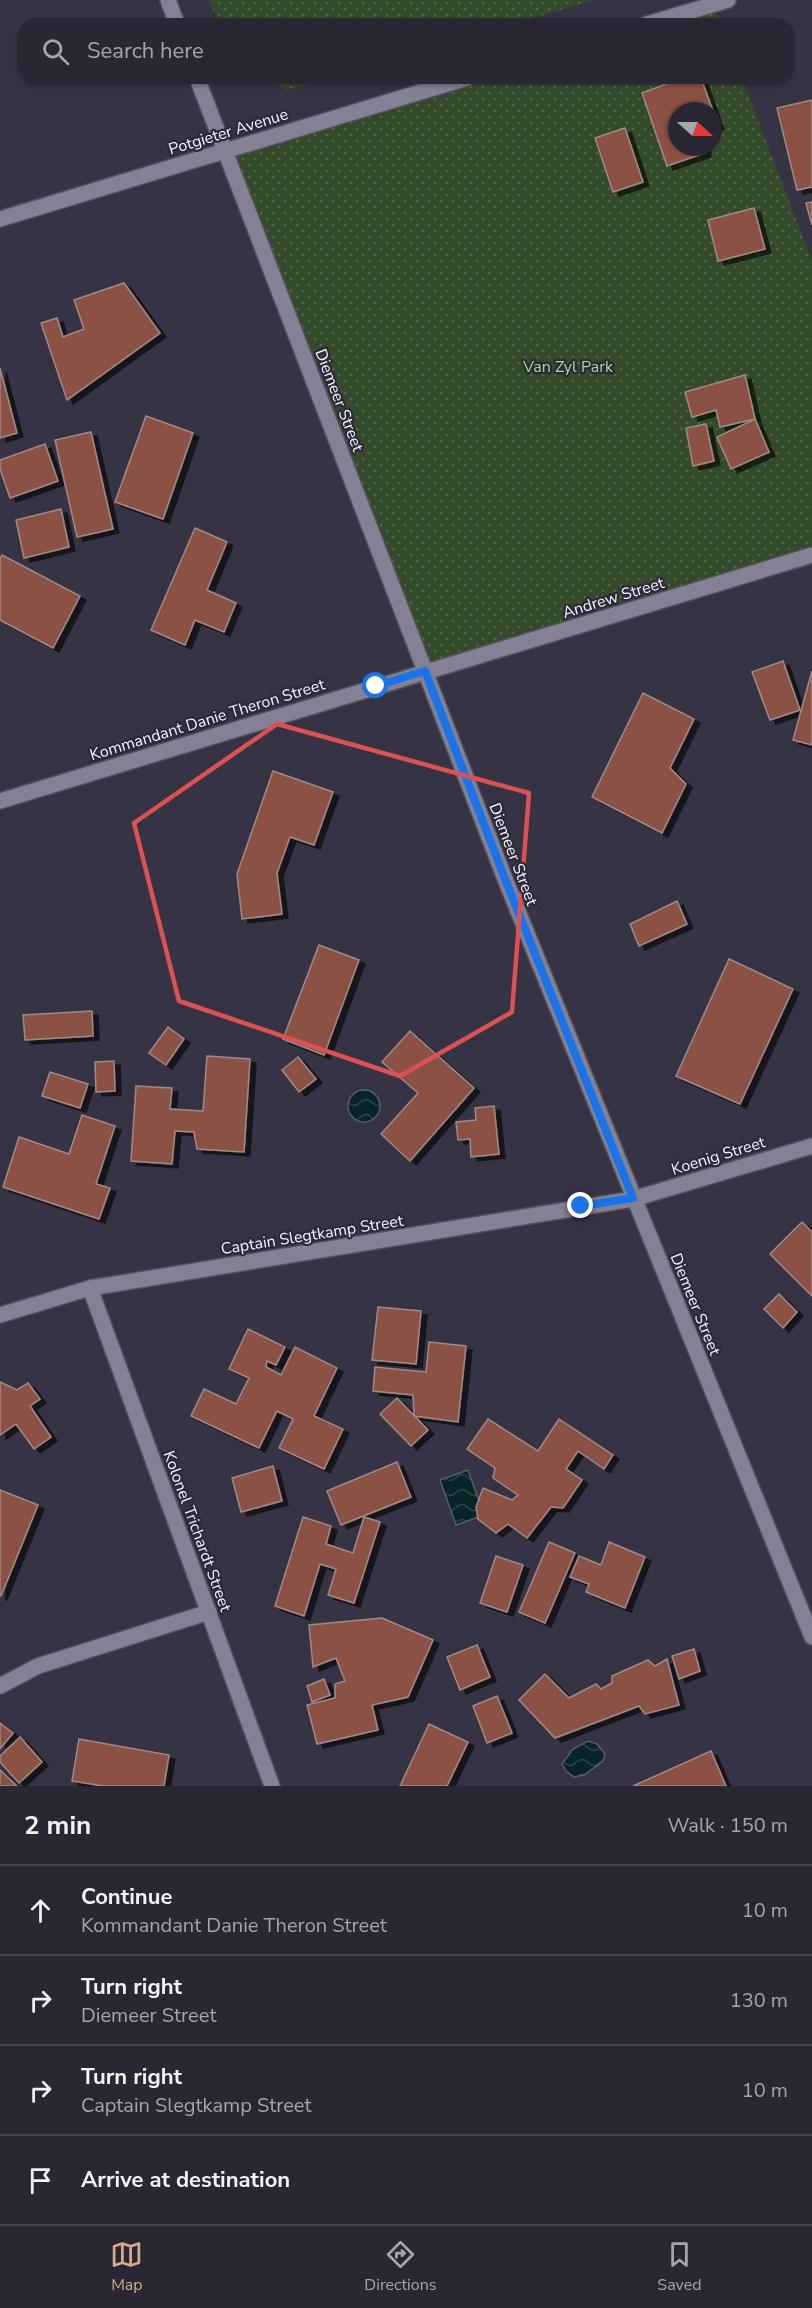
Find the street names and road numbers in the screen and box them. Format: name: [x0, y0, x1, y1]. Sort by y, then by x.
street label: Potgieter Avenue: [166, 103, 291, 161]
street label: Diemeer Street: [309, 346, 369, 455]
street label: Andrew Street: [560, 572, 667, 624]
street label: Kommandant Danie Theron Street: [87, 674, 328, 766]
street label: Diemeer Street: [483, 800, 543, 909]
street label: Koenig Street: [669, 1131, 768, 1181]
street label: Captain Slegtkamp Street: [219, 1210, 405, 1260]
street label: Diemeer Street: [665, 1250, 726, 1359]
street label: Kolonel Trichardt Street: [158, 1448, 237, 1615]

